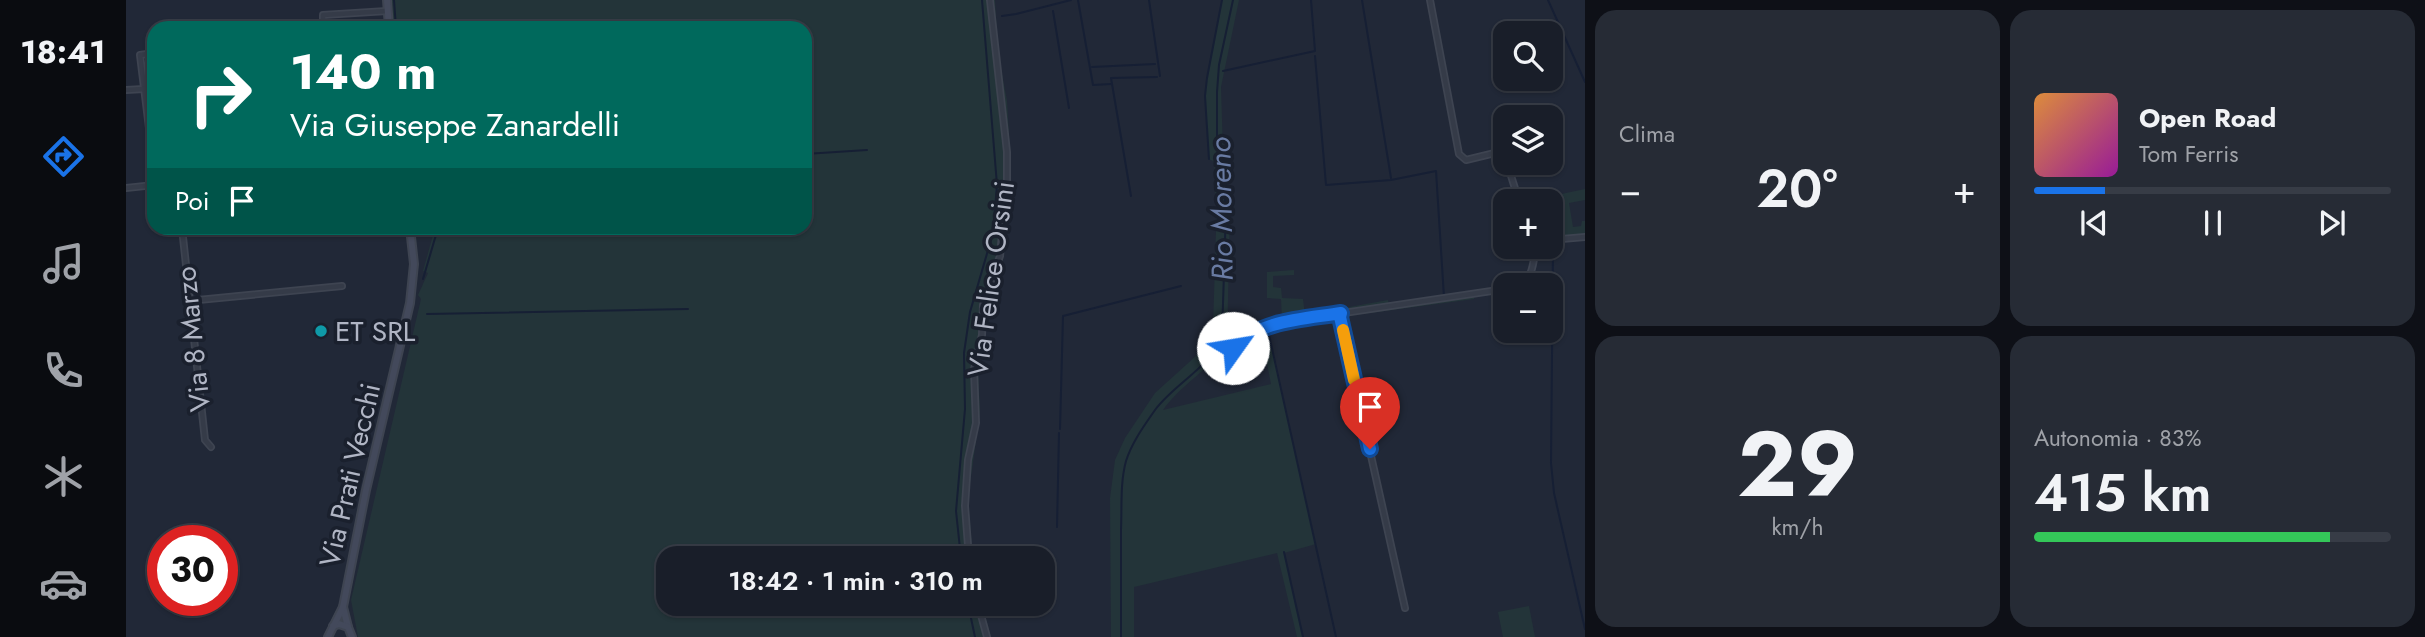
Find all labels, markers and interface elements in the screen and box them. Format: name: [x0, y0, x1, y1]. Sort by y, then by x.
map controls: [1493, 21, 1563, 343]
button: search: [1493, 21, 1563, 91]
text: 18:41: [20, 29, 106, 75]
text: 140 m: [290, 37, 436, 107]
icon: right: [175, 49, 266, 140]
text: Open Road: [2139, 99, 2276, 137]
text: Via Giuseppe Zanardelli: [290, 102, 620, 148]
button: layers: [1493, 105, 1563, 175]
text: Clima: [1619, 117, 1675, 151]
icon: directions: [39, 132, 88, 181]
water label: Rio Moreno: [1198, 137, 1244, 281]
text: Tom Ferris: [2139, 137, 2238, 171]
text: 20°: [1756, 151, 1838, 227]
text: −: [1619, 162, 1641, 217]
text: +: [1953, 162, 1976, 217]
street label: Via Felice Orsini: [957, 178, 1025, 380]
text: Poi: [175, 182, 209, 220]
icon: arrive: [223, 182, 261, 220]
button: +: [1493, 189, 1563, 259]
icon: previous: [2075, 204, 2113, 242]
icon: pause: [2194, 204, 2232, 242]
icon: next: [2313, 204, 2351, 242]
icon: music: [39, 239, 88, 288]
street label: Via 8 Marzo: [165, 264, 221, 414]
button: −: [1493, 273, 1563, 343]
place label: ET SRL: [335, 311, 416, 352]
position arrow: [1196, 311, 1270, 385]
marker: ET SRL: [313, 323, 329, 339]
icon: phone: [39, 346, 88, 395]
pin: [1340, 377, 1400, 449]
street label: Via Prati Vecchi: [309, 379, 391, 571]
icon: arrive: [1351, 388, 1389, 426]
text: 29: [1737, 399, 1858, 530]
text: Autonomia · 83%: [2034, 421, 2202, 455]
icon: climate: [39, 452, 88, 501]
text: 415 km: [2034, 455, 2212, 531]
text: km/h: [1772, 510, 1823, 544]
speed limit sign: 30: [147, 525, 238, 616]
icon: car: [39, 559, 88, 608]
text: 18:42 · 1 min · 310 m: [728, 562, 983, 600]

